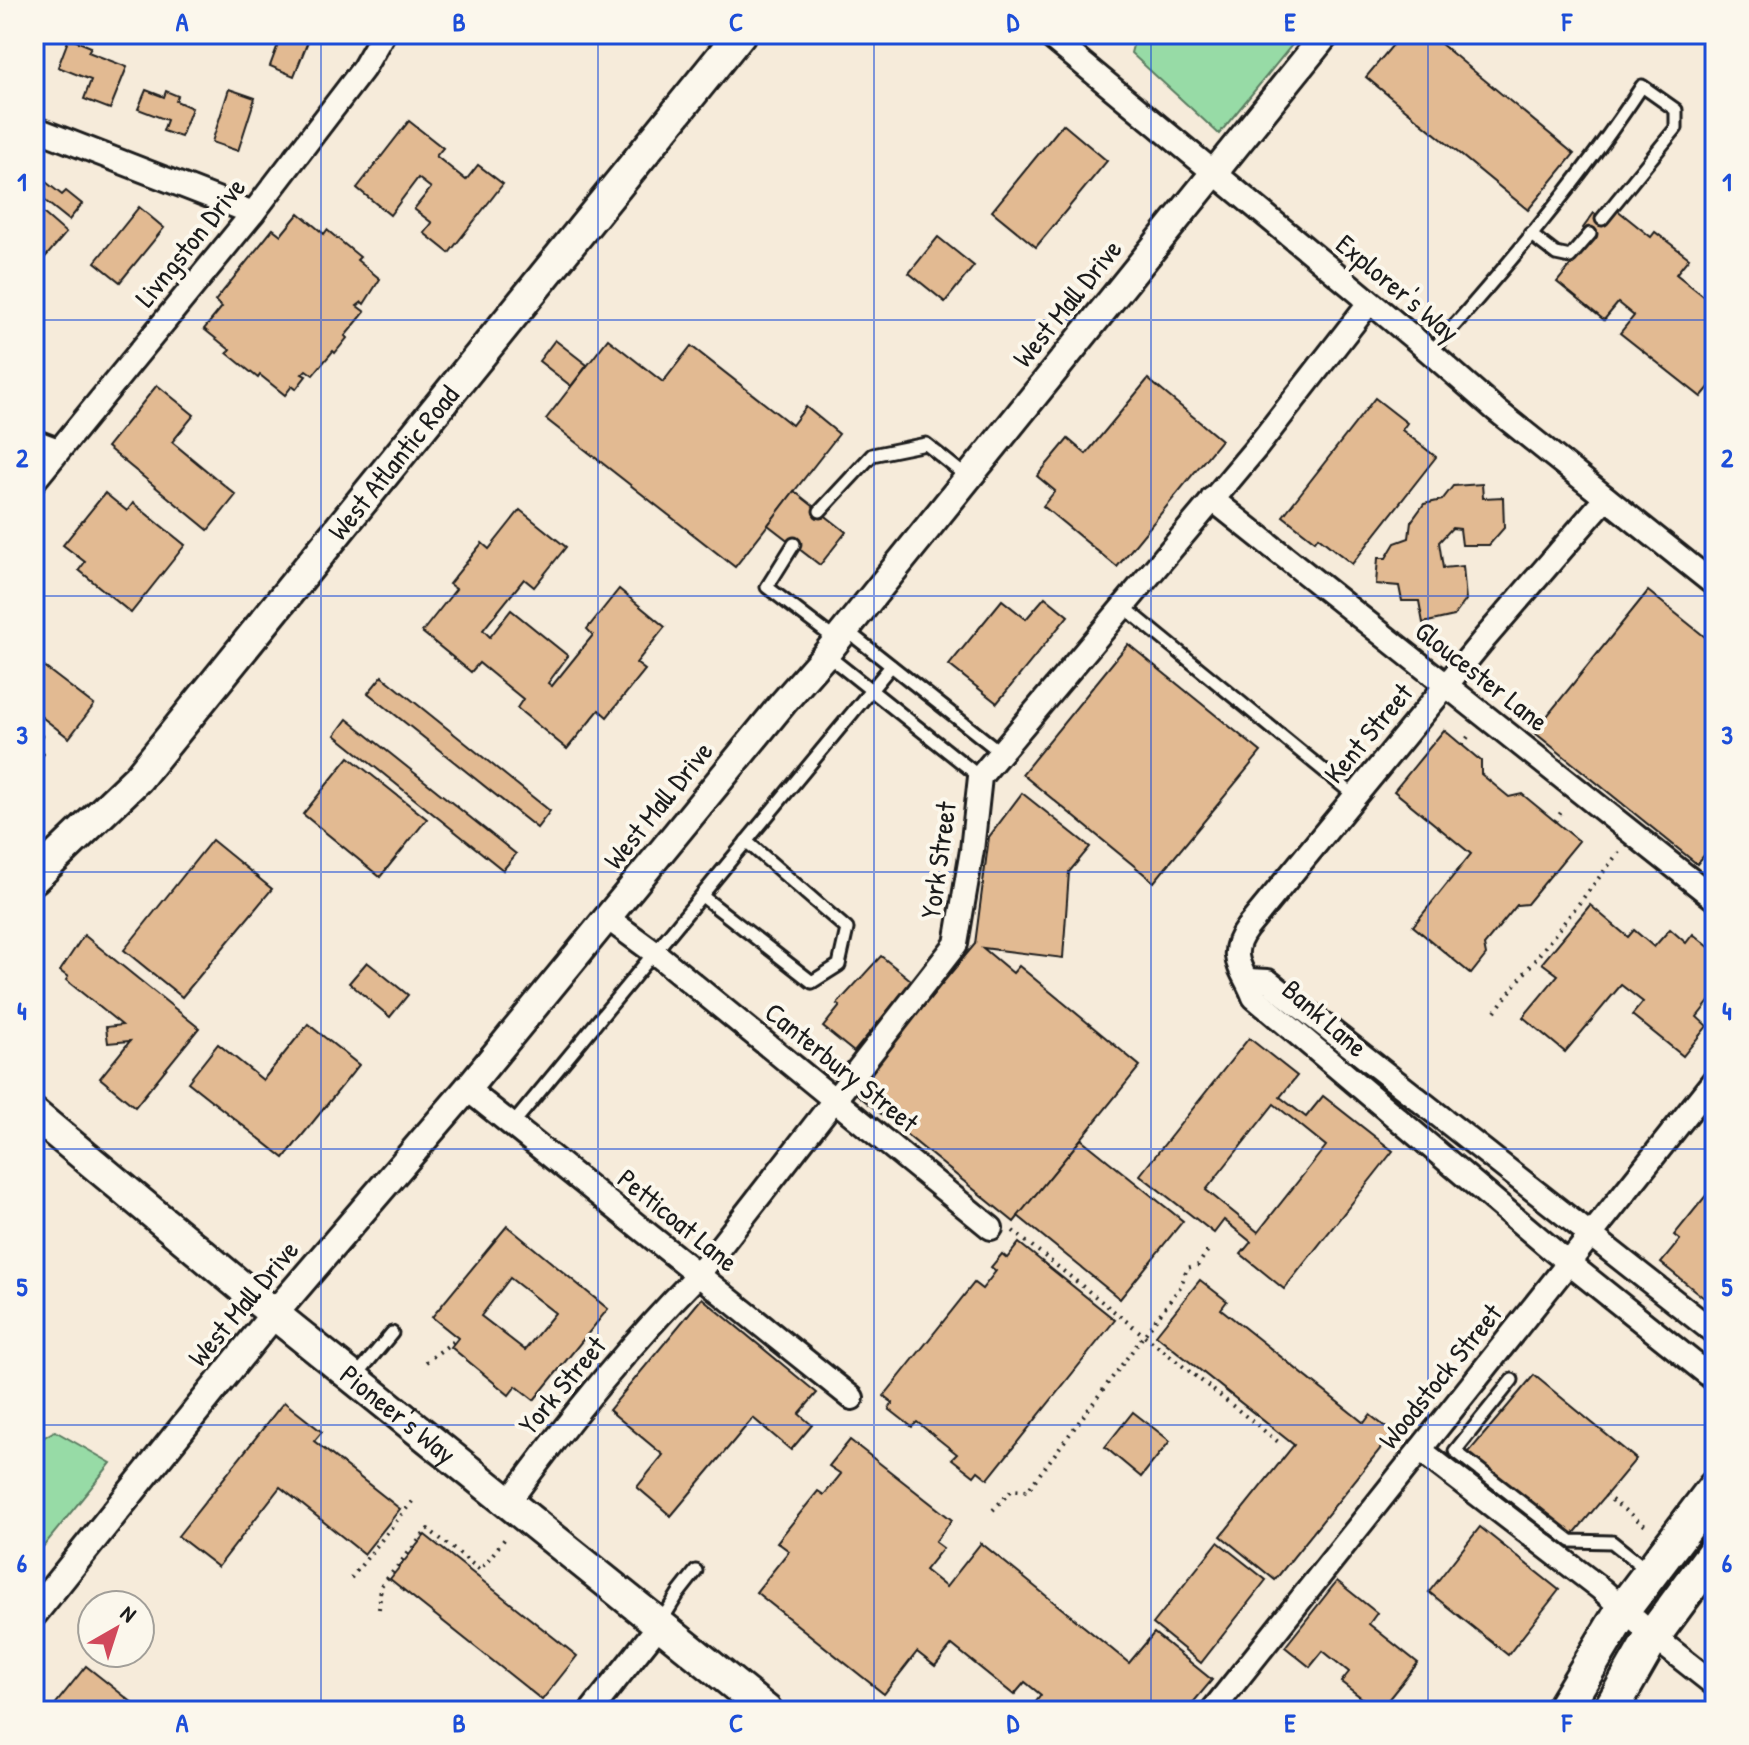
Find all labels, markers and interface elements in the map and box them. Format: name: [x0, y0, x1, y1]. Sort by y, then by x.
text: A: [176, 4, 189, 39]
text: B: [452, 4, 466, 39]
text: C: [729, 4, 743, 39]
text: D: [1007, 4, 1020, 39]
text: E: [1284, 4, 1296, 39]
text: F: [1561, 4, 1573, 39]
text: 1: [17, 164, 27, 199]
text: 1: [1722, 164, 1732, 199]
street label: Livngston Drive: [126, 169, 254, 315]
street label: Explorer's Way: [1328, 225, 1468, 351]
street label: West Mall Drive: [1004, 231, 1130, 375]
street label: West Atlantic Road: [319, 377, 467, 548]
text: 2: [16, 440, 29, 475]
text: 2: [1721, 440, 1734, 475]
street label: Gloucester Lane: [1408, 612, 1556, 740]
street label: Kent Street: [1315, 675, 1421, 791]
text: 3: [16, 717, 28, 752]
text: 3: [1721, 717, 1733, 752]
street label: West Mall Drive: [595, 733, 721, 877]
street label: York Street: [911, 799, 965, 921]
street label: Bank Lane: [1274, 970, 1376, 1066]
text: 4: [17, 993, 27, 1028]
street label: Canterbury Street: [757, 993, 927, 1141]
text: 4: [1722, 993, 1732, 1028]
street label: Petticoat Lane: [610, 1160, 746, 1280]
street label: West Mall Drive: [179, 1232, 307, 1374]
text: 5: [17, 1269, 28, 1304]
text: 5: [1722, 1269, 1733, 1304]
street label: Woodstock Street: [1370, 1295, 1511, 1457]
street label: York Street: [510, 1327, 615, 1442]
street label: Pioneer's Way: [332, 1356, 464, 1472]
text: 6: [17, 1545, 28, 1580]
text: 6: [1722, 1545, 1733, 1580]
north arrow: [76, 1589, 156, 1669]
text: N: [115, 1598, 143, 1629]
text: A: [176, 1705, 189, 1740]
text: B: [452, 1705, 466, 1740]
text: C: [729, 1705, 743, 1740]
text: D: [1007, 1705, 1020, 1740]
text: E: [1284, 1705, 1296, 1740]
text: F: [1561, 1705, 1573, 1740]

